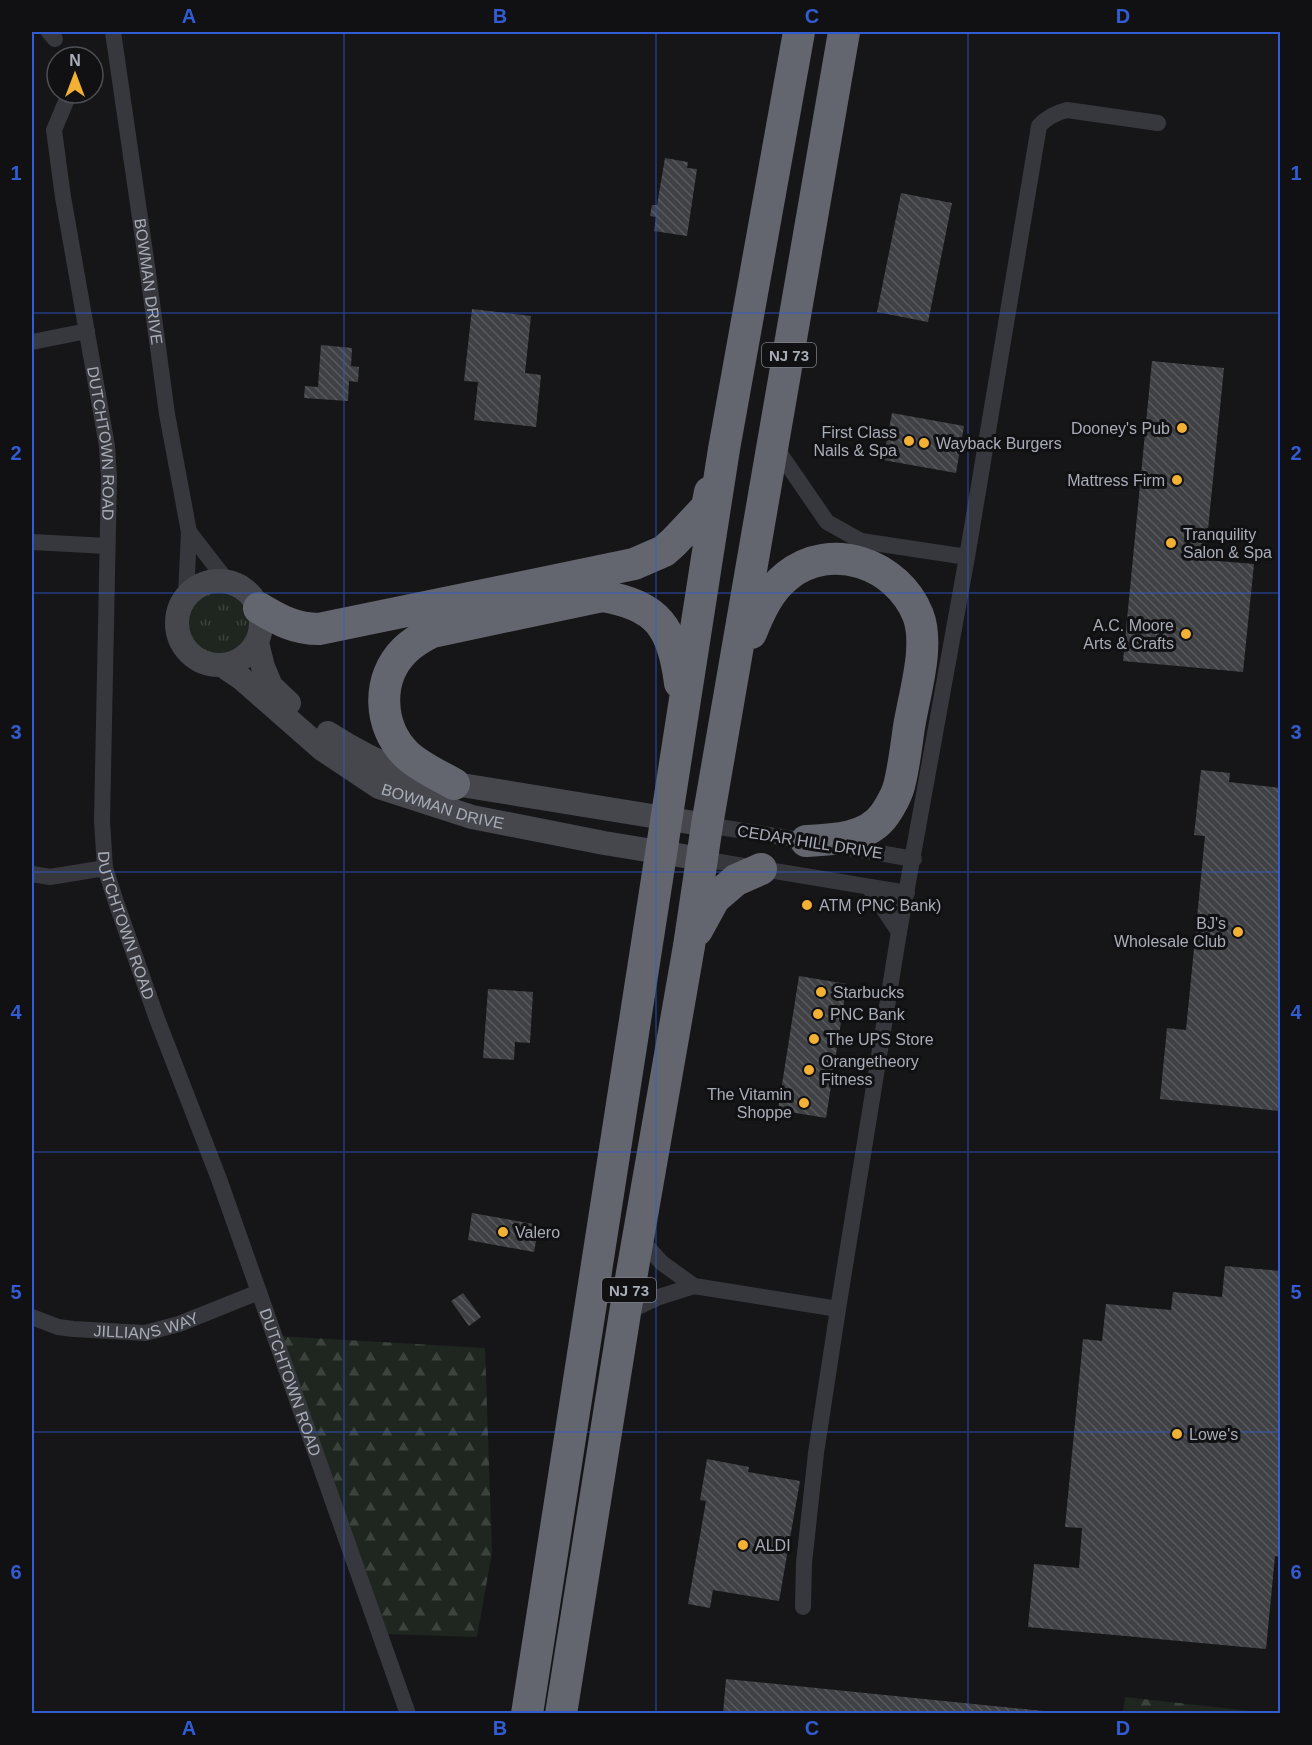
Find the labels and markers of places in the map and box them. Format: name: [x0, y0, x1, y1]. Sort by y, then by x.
place label: Dooney's Pub: [1071, 420, 1170, 437]
marker: Dooney's Pub: [1175, 421, 1189, 435]
place label: First Class Nails & Spa: [813, 424, 897, 459]
marker: First Class Nails & Spa: [902, 434, 916, 448]
place label: Wayback Burgers: [936, 435, 1062, 452]
marker: Wayback Burgers: [917, 436, 931, 450]
place label: Mattress Firm: [1067, 472, 1165, 489]
marker: Mattress Firm: [1170, 473, 1184, 487]
place label: Tranquility Salon & Spa: [1183, 526, 1272, 561]
marker: Tranquility Salon & Spa: [1164, 536, 1178, 550]
place label: A.C. Moore Arts & Crafts: [1083, 617, 1174, 652]
marker: A.C. Moore Arts & Crafts: [1179, 627, 1193, 641]
place label: ATM (PNC Bank): [819, 897, 941, 914]
marker: ATM (PNC Bank): [800, 898, 814, 912]
place label: BJ's Wholesale Club: [1114, 915, 1226, 950]
marker: BJ's Wholesale Club: [1231, 925, 1245, 939]
place label: Starbucks: [833, 984, 904, 1001]
marker: Starbucks: [814, 985, 828, 999]
place label: PNC Bank: [830, 1006, 906, 1023]
marker: PNC Bank: [811, 1007, 825, 1021]
place label: The UPS Store: [826, 1031, 934, 1048]
marker: The UPS Store: [807, 1032, 821, 1046]
place label: Orangetheory Fitness: [821, 1053, 919, 1088]
marker: Orangetheory Fitness: [802, 1063, 816, 1077]
place label: The Vitamin Shoppe: [707, 1086, 792, 1121]
marker: The Vitamin Shoppe: [797, 1096, 811, 1110]
place label: Valero: [515, 1224, 560, 1241]
marker: Valero: [496, 1225, 510, 1239]
place label: Lowe's: [1189, 1426, 1238, 1443]
marker: Lowe's: [1170, 1427, 1184, 1441]
place label: ALDI: [755, 1537, 791, 1554]
marker: ALDI: [736, 1538, 750, 1552]

